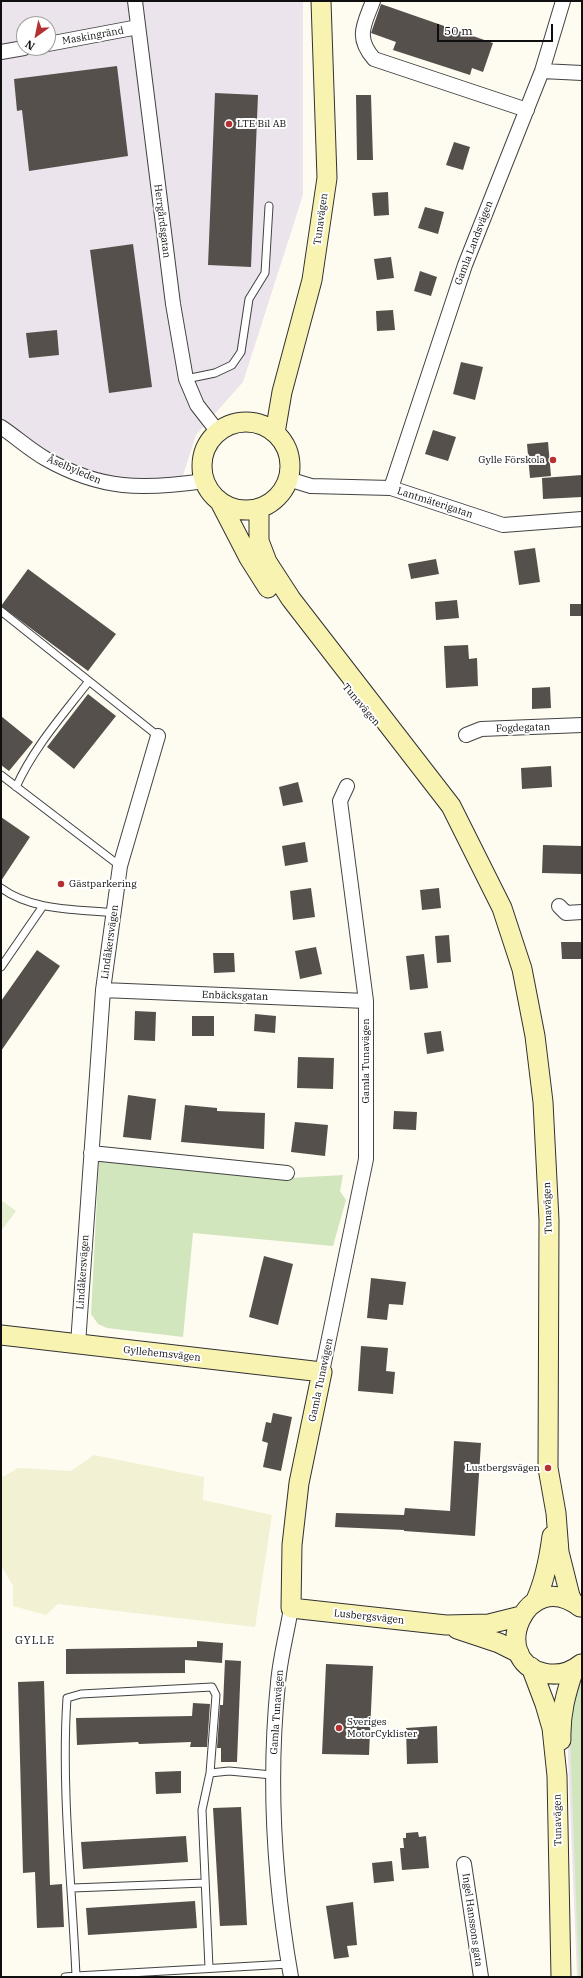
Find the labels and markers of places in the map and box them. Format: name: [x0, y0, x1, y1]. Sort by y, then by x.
place label: LTE Bil AB: [237, 118, 286, 130]
marker: LTE Bil AB: [224, 119, 234, 129]
place label: Gylle Förskola: [478, 454, 545, 466]
marker: Gylle Förskola: [548, 455, 558, 465]
place label: Gästparkering: [69, 878, 137, 890]
marker: Gästparkering: [56, 879, 66, 889]
place label: Lustbergsvägen: [466, 1462, 540, 1474]
marker: Lustbergsvägen: [543, 1463, 553, 1473]
place label: Sveriges MotorCyklister: [347, 1716, 417, 1740]
marker: Sveriges MotorCyklister: [334, 1723, 344, 1733]

